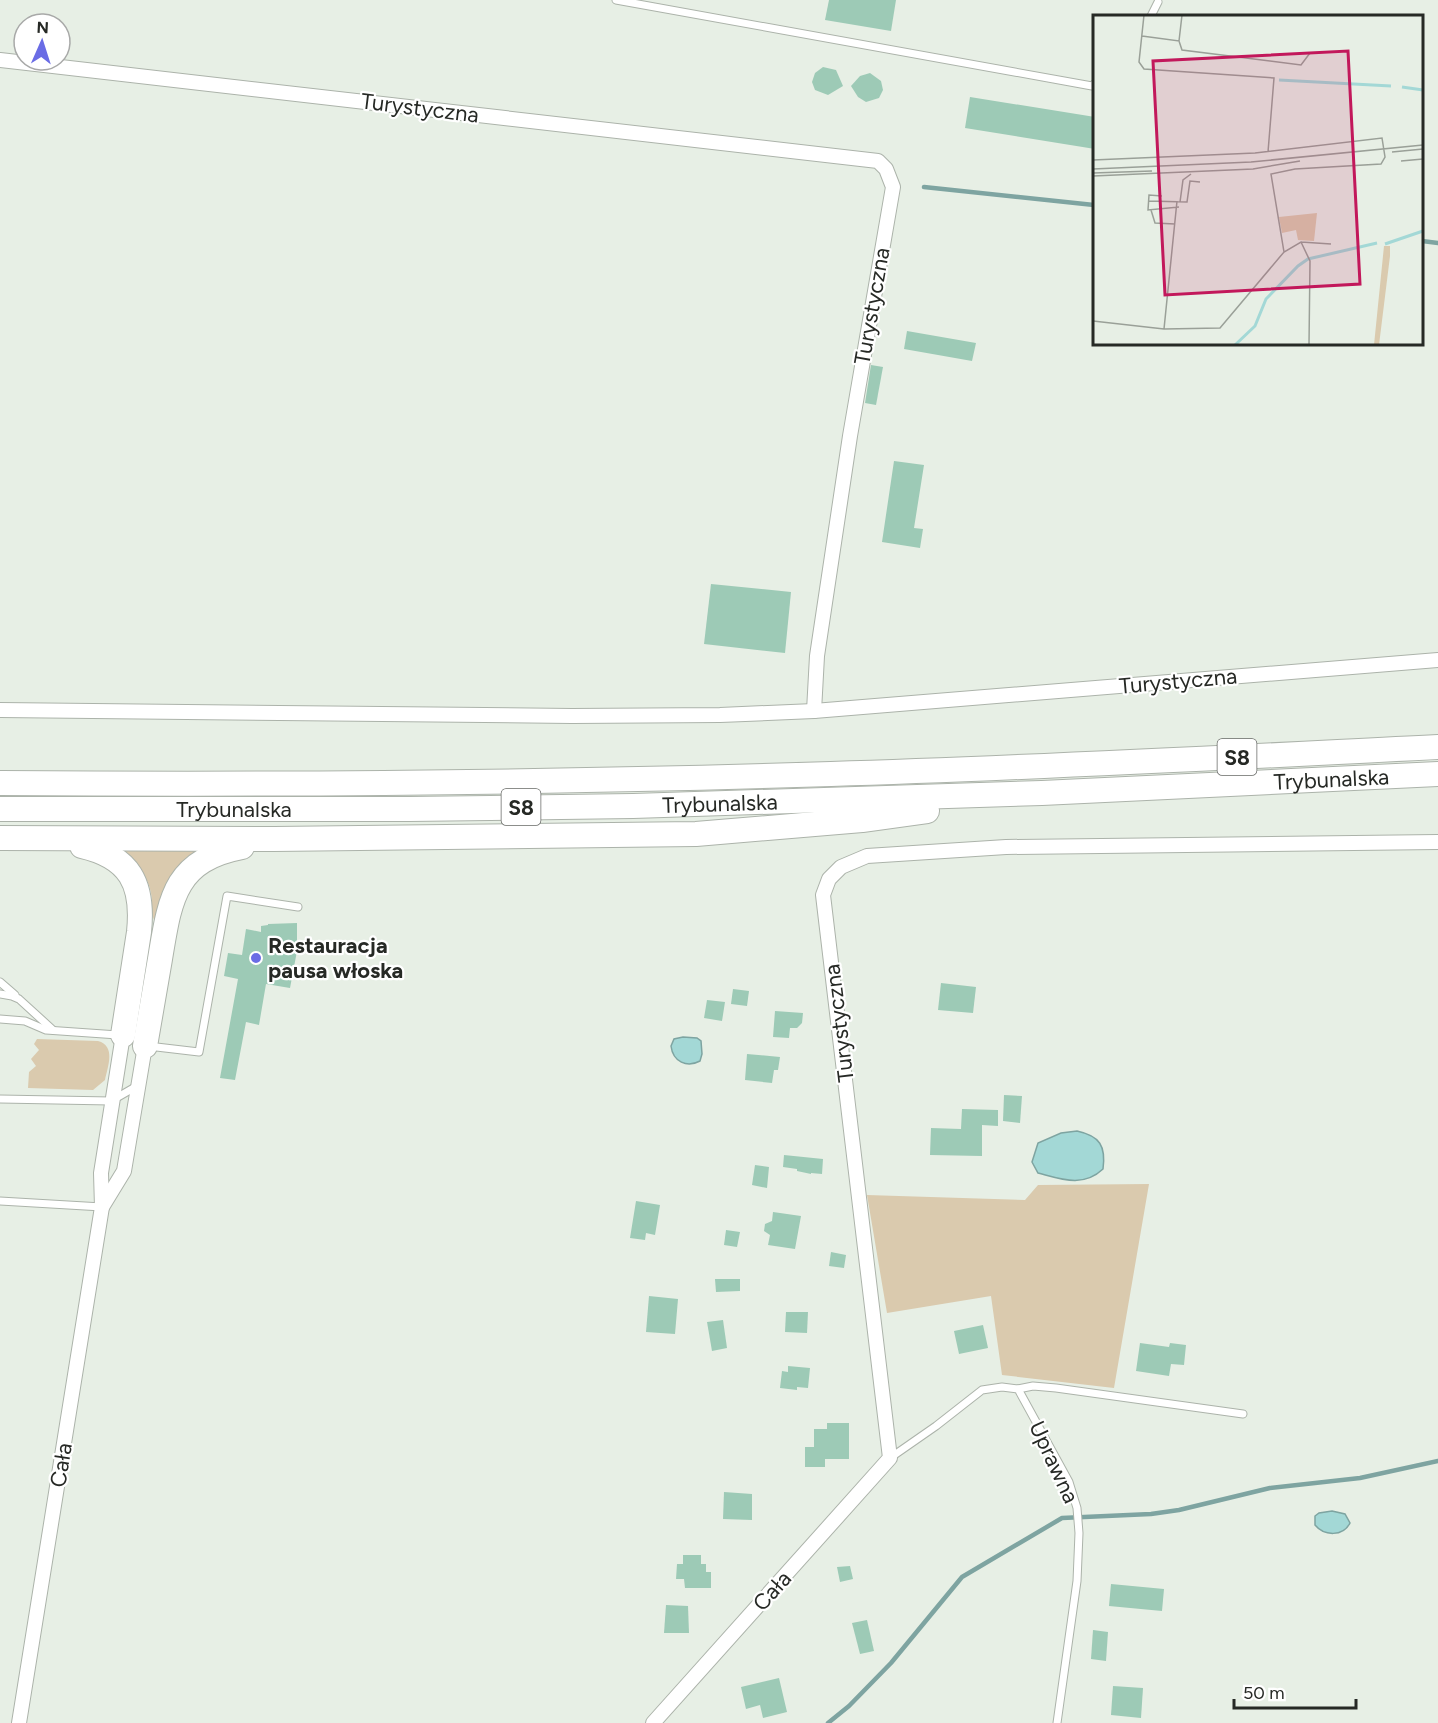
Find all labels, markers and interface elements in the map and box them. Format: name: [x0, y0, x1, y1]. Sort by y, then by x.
north arrow: [12, 12, 72, 72]
inset map: [1093, 15, 1423, 345]
text: N: [36, 18, 49, 37]
street label: Turystyczna: [360, 87, 480, 129]
street label: Turystyczna: [848, 245, 896, 367]
street label: Turystyczna: [1118, 662, 1238, 700]
road number: S8: [1218, 739, 1256, 775]
street label: Trybunalska: [1273, 763, 1390, 795]
street label: Trybunalska: [662, 788, 778, 819]
road number: S8: [502, 789, 540, 825]
street label: Trybunalska: [176, 796, 292, 823]
place label: Restauracja pausa włoska: [268, 932, 403, 984]
marker: Restauracja pausa włoska: [249, 951, 263, 965]
street label: Turystyczna: [818, 963, 860, 1083]
street label: Uprawna: [1023, 1417, 1085, 1507]
street label: Cała: [44, 1441, 78, 1489]
street label: Cała: [747, 1565, 797, 1617]
scale bar: [1234, 1672, 1356, 1710]
text: 50 m: [1243, 1682, 1285, 1704]

